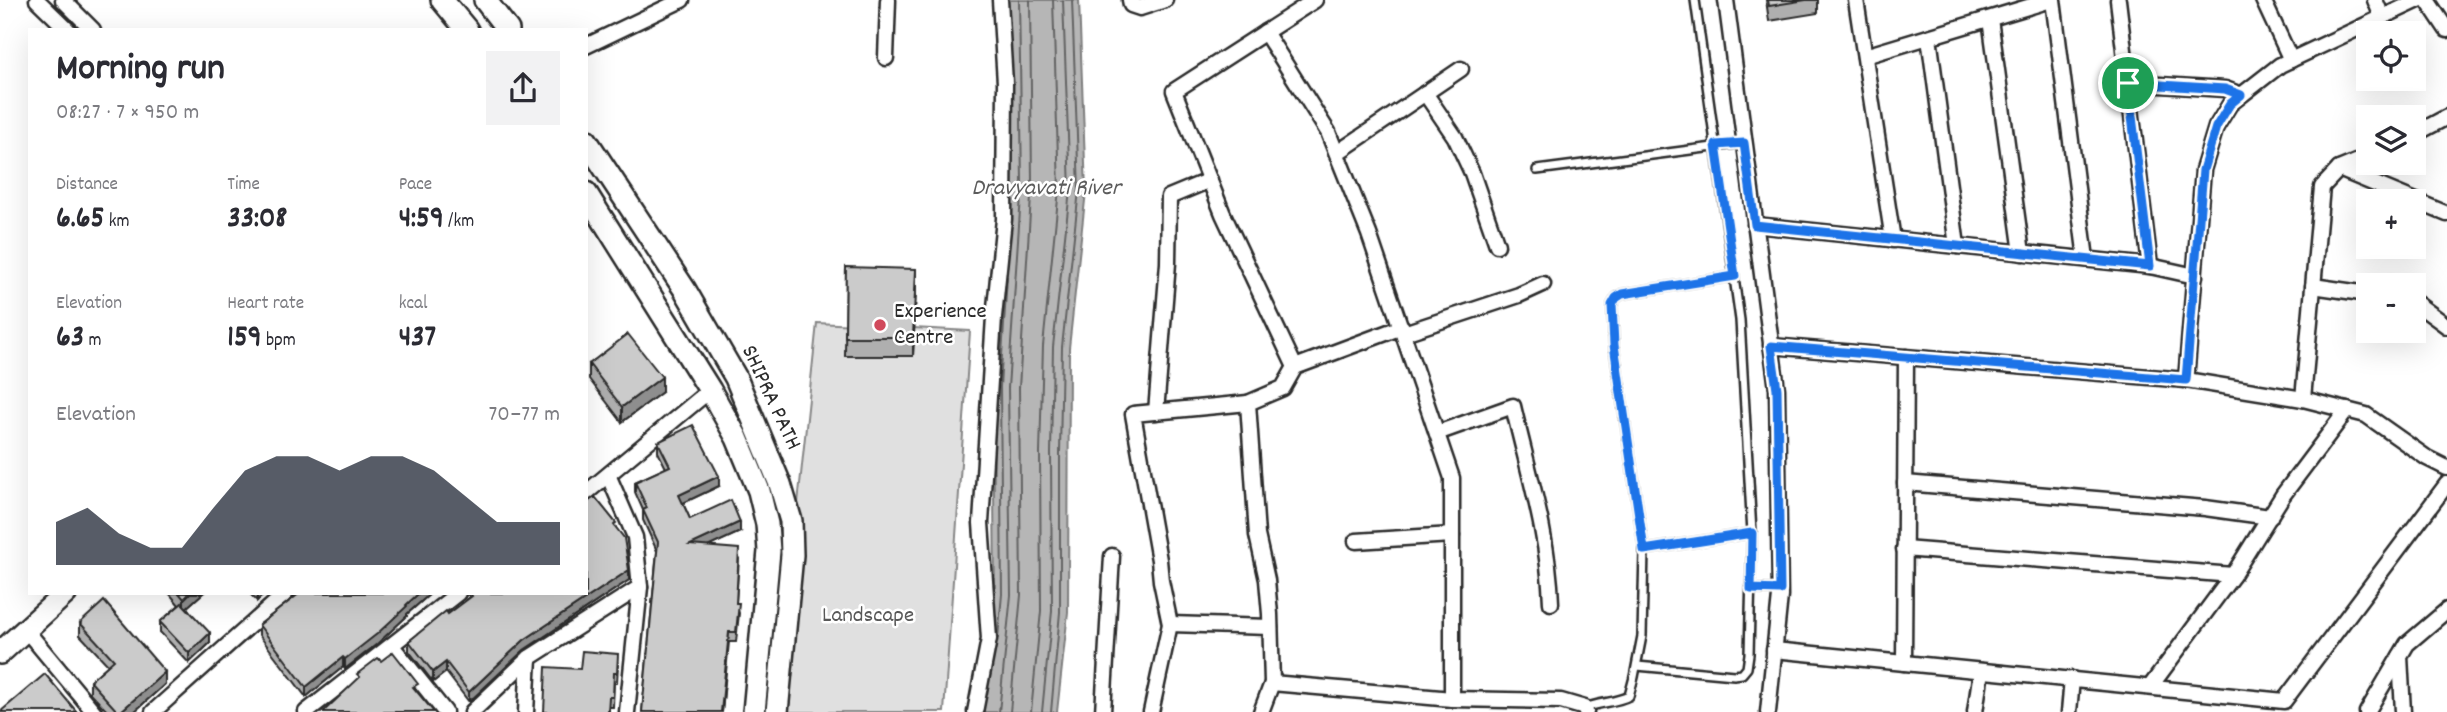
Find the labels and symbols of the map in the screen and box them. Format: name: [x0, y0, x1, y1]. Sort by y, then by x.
pin: [2098, 53, 2158, 113]
water label: Dravyavati River: [971, 172, 1124, 206]
place label: Experience Centre: [894, 296, 987, 355]
marker: Experience Centre: [872, 317, 888, 333]
street label: SHIPRA PATH: [731, 340, 809, 456]
park label: Landscape: [822, 600, 914, 633]

